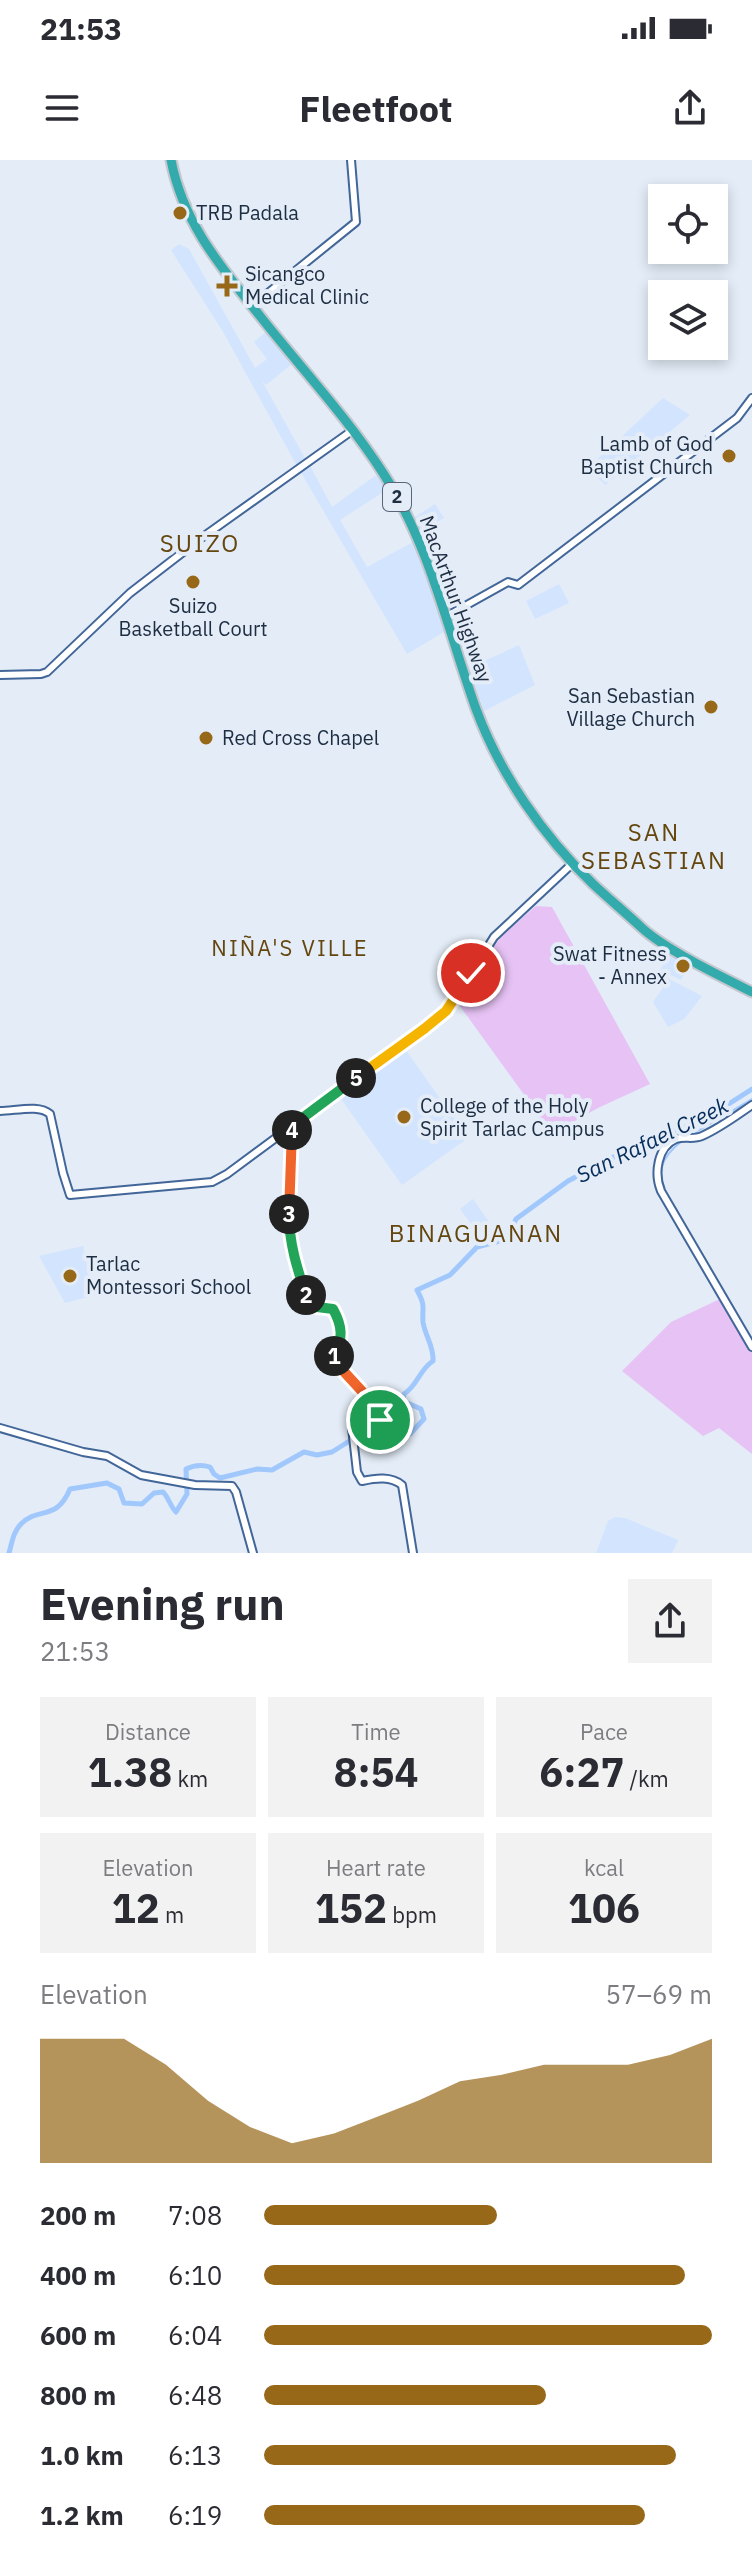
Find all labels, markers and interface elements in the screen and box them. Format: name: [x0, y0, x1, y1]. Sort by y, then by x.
text: 21:53: [40, 9, 122, 48]
text: Fleetfoot: [299, 85, 453, 132]
icon: menu: [40, 86, 84, 130]
icon: share: [668, 86, 712, 130]
map controls: [648, 184, 728, 360]
button: locate: [648, 184, 728, 264]
place label: TRB Padala: [196, 199, 299, 226]
marker: TRB Padala: [171, 204, 189, 222]
place label: Sicangco Medical Clinic: [245, 260, 369, 310]
marker: Sicangco Medical Clinic: [216, 275, 238, 297]
button: layers: [648, 280, 728, 360]
place label: Lamb of God Baptist Church: [581, 430, 713, 480]
marker: Lamb of God Baptist Church: [720, 447, 738, 465]
road number: 2: [383, 483, 411, 511]
street label: MacArthur Highway: [414, 512, 499, 686]
district label: SUIZO: [160, 527, 240, 559]
marker: Suizo Basketball Court: [184, 573, 202, 591]
place label: Suizo Basketball Court: [119, 592, 267, 642]
place label: San Sebastian Village Church: [566, 682, 695, 732]
marker: San Sebastian Village Church: [702, 698, 720, 716]
place label: Red Cross Chapel: [222, 724, 379, 751]
marker: Red Cross Chapel: [197, 729, 215, 747]
district label: SAN SEBASTIAN: [581, 816, 727, 876]
district label: NIÑA'S VILLE: [211, 933, 369, 962]
pin: [437, 939, 505, 1007]
place label: Swat Fitness - Annex: [553, 940, 667, 990]
icon: check: [449, 951, 493, 995]
marker: Swat Fitness - Annex: [674, 957, 692, 975]
pin: 5: [336, 1058, 376, 1098]
text: 5: [349, 1063, 363, 1092]
water label: San Rafael Creek: [571, 1090, 733, 1189]
place label: College of the Holy Spirit Tarlac Campus: [420, 1092, 605, 1142]
marker: College of the Holy Spirit Tarlac Campus: [395, 1108, 413, 1126]
pin: 4: [272, 1110, 312, 1150]
text: 4: [285, 1115, 299, 1144]
pin: 3: [269, 1194, 309, 1234]
text: 3: [282, 1199, 296, 1228]
district label: BINAGUANAN: [389, 1217, 563, 1249]
place label: Tarlac Montessori School: [86, 1250, 251, 1300]
marker: Tarlac Montessori School: [61, 1267, 79, 1285]
pin: 2: [286, 1275, 326, 1315]
text: 2: [299, 1280, 313, 1309]
pin: 1: [314, 1336, 354, 1376]
text: 1: [327, 1341, 341, 1370]
pin: [346, 1386, 414, 1454]
icon: arrive: [358, 1398, 402, 1442]
text: Evening run: [40, 1575, 285, 1632]
button: share: [628, 1579, 712, 1663]
text: 21:53: [40, 1634, 110, 1668]
text: Distance: [105, 1717, 191, 1746]
text: Time: [351, 1717, 401, 1746]
text: Pace: [580, 1717, 628, 1746]
text: 1.38: [88, 1746, 172, 1798]
text: 8:54: [333, 1746, 419, 1798]
text: 6:27: [539, 1746, 624, 1798]
text: km: [172, 1764, 208, 1793]
text: /km: [624, 1764, 669, 1793]
text: Elevation: [102, 1853, 194, 1882]
text: Heart rate: [326, 1853, 426, 1882]
text: kcal: [584, 1853, 624, 1882]
text: 12: [112, 1882, 160, 1934]
text: 152: [315, 1882, 387, 1934]
text: 106: [568, 1882, 640, 1934]
text: m: [160, 1900, 184, 1929]
text: bpm: [387, 1900, 437, 1929]
text: Elevation: [40, 1977, 148, 2011]
text: 57–69 m: [605, 1977, 712, 2011]
text: 200 m: [40, 2198, 116, 2232]
text: 7:08: [168, 2198, 222, 2232]
text: 400 m: [40, 2258, 116, 2292]
text: 6:10: [168, 2258, 222, 2292]
text: 600 m: [40, 2318, 116, 2352]
text: 6:04: [168, 2318, 222, 2352]
text: 800 m: [40, 2378, 116, 2412]
text: 6:48: [168, 2378, 222, 2412]
text: 1.0 km: [40, 2438, 124, 2472]
text: 6:13: [168, 2438, 222, 2472]
text: 1.2 km: [40, 2498, 124, 2532]
text: 6:19: [168, 2498, 222, 2532]

